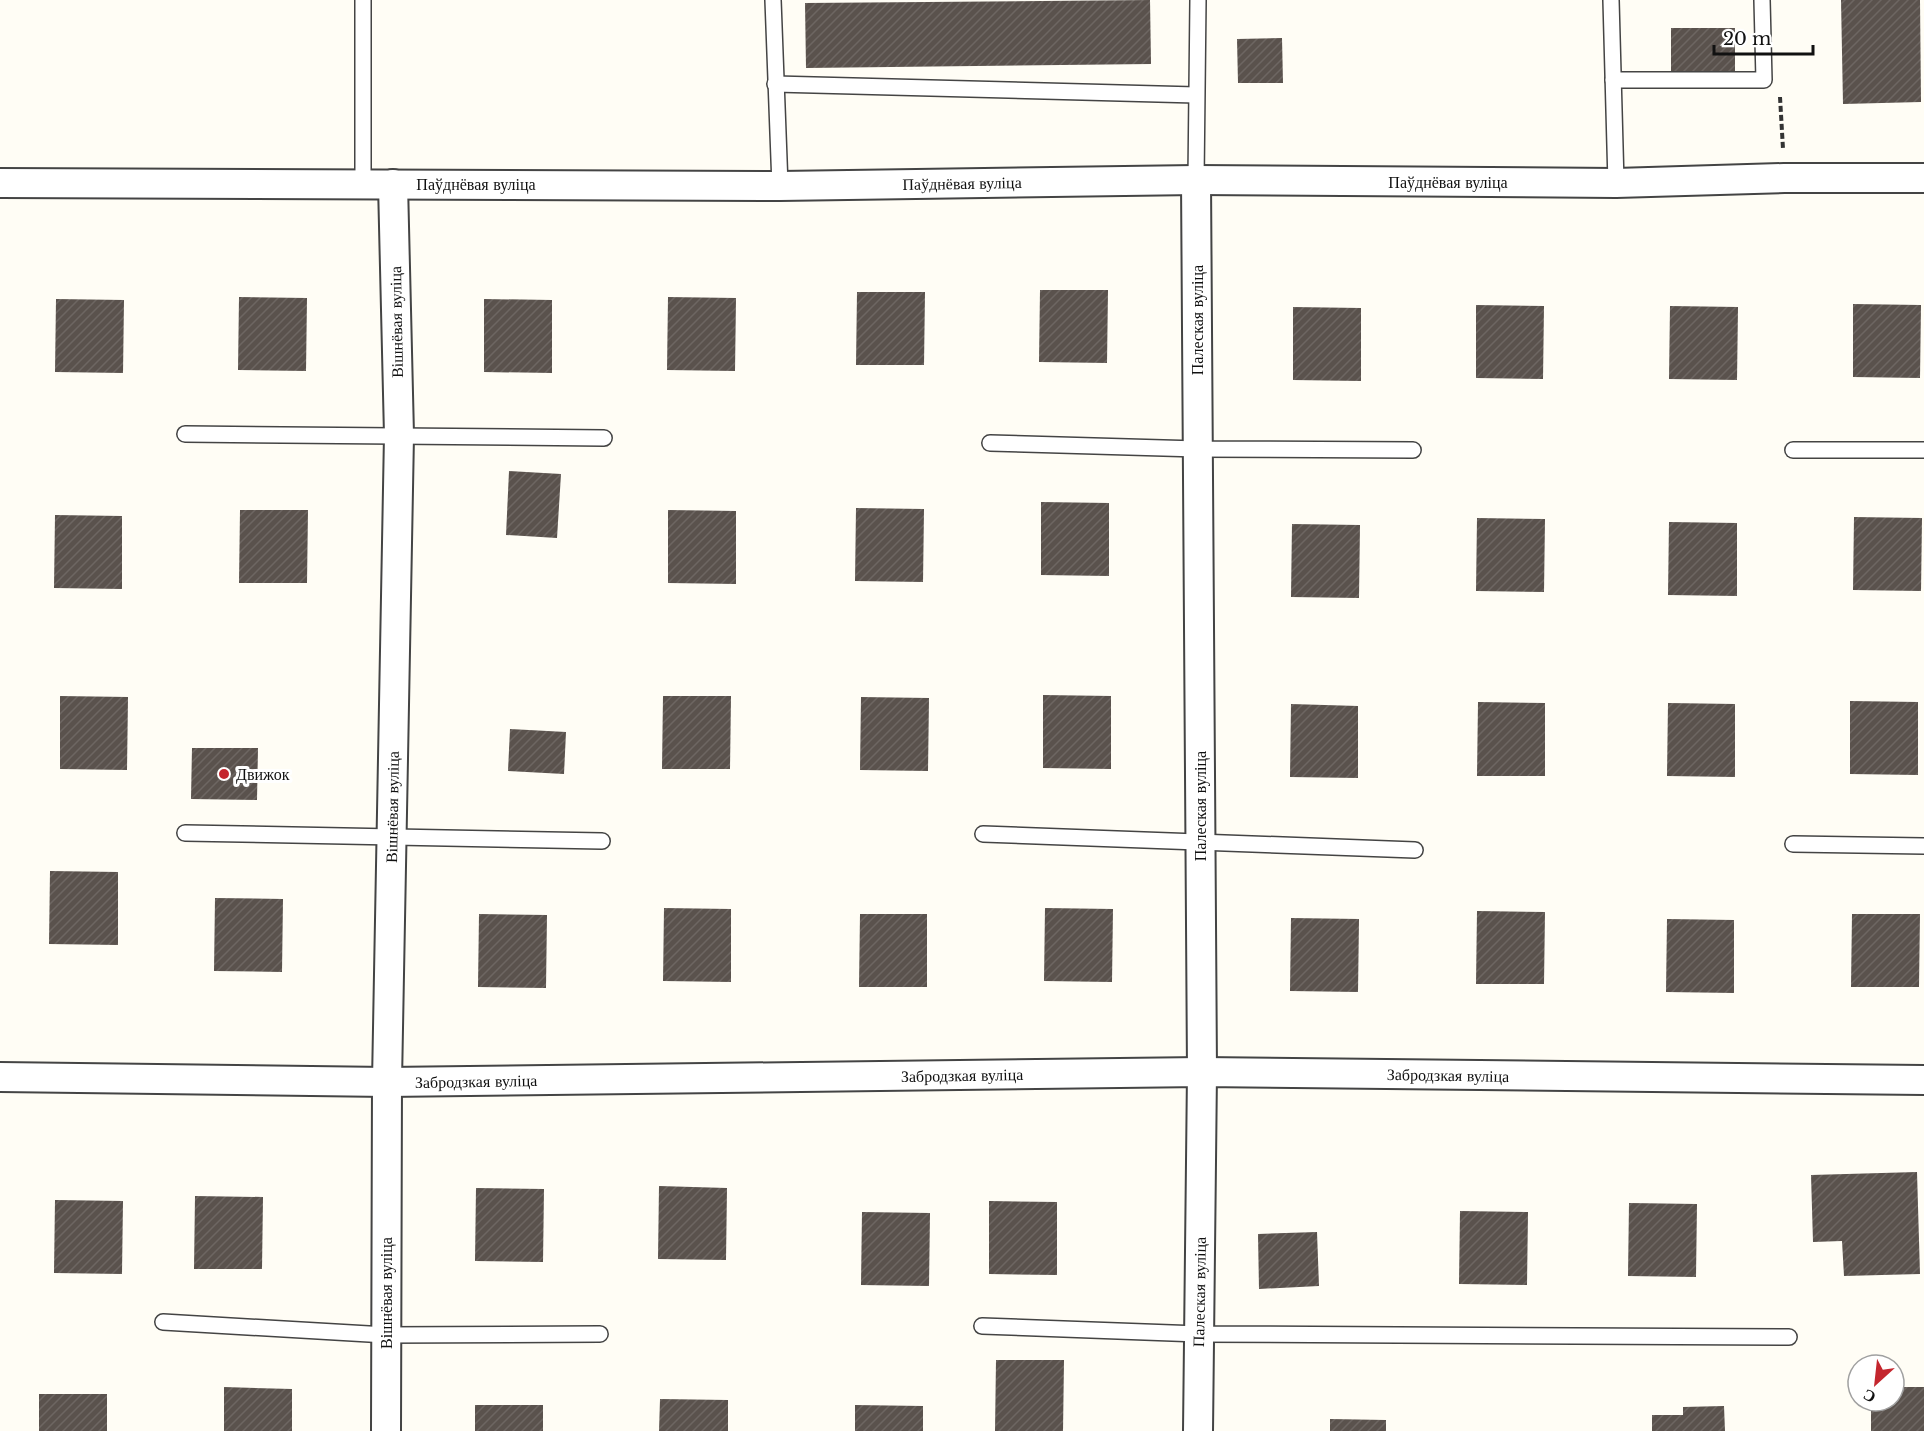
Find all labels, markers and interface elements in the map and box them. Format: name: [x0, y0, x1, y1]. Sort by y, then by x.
scale bar: [1714, 18, 1813, 56]
text: 20 m: [1723, 28, 1771, 50]
street label: Паўднёвая вуліца: [902, 172, 1022, 194]
street label: Паўднёвая вуліца: [1388, 172, 1508, 192]
street label: Паўднёвая вуліца: [416, 174, 536, 194]
street label: Палеская вуліца: [1187, 265, 1207, 375]
street label: Вішнёвая вуліца: [385, 266, 407, 378]
street label: Вішнёвая вуліца: [381, 751, 403, 863]
street label: Палеская вуліца: [1190, 751, 1210, 861]
place label: Движок: [236, 764, 290, 784]
marker: Движок: [217, 767, 231, 781]
street label: Забродзкая вуліца: [901, 1064, 1023, 1086]
street label: Забродзкая вуліца: [1387, 1064, 1509, 1086]
street label: Забродзкая вуліца: [415, 1070, 537, 1092]
street label: Вішнёвая вуліца: [376, 1237, 396, 1349]
street label: Палеская вуліца: [1188, 1237, 1210, 1347]
north arrow: [1846, 1353, 1906, 1413]
text: С: [1859, 1385, 1879, 1408]

